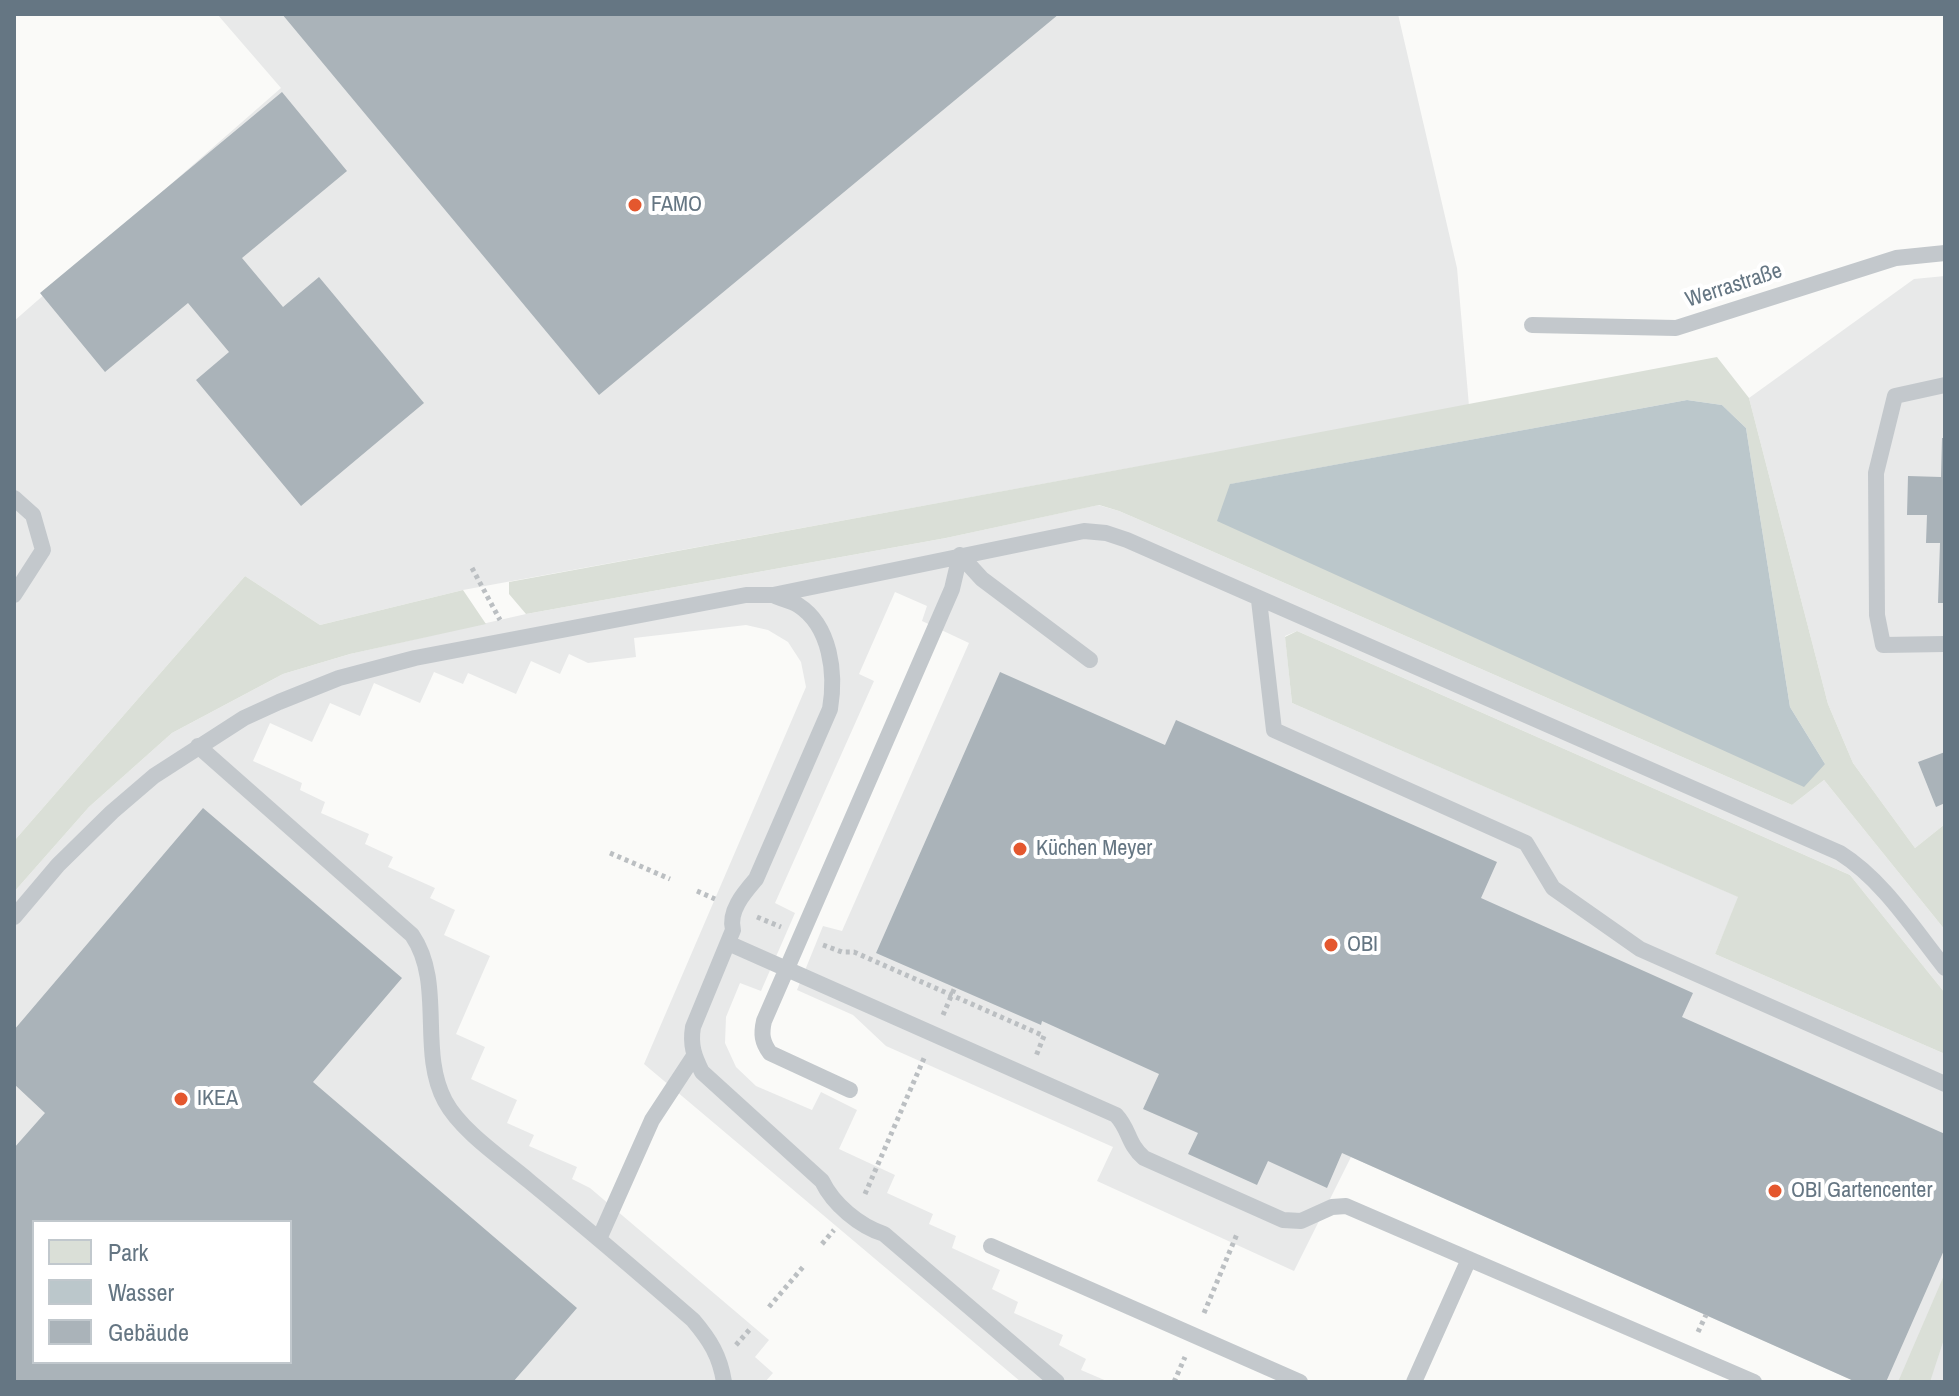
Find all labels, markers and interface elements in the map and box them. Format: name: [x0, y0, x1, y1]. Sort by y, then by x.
place label: FAMO: [651, 192, 702, 218]
marker: FAMO: [626, 196, 644, 214]
street label: Werrastraße: [1682, 258, 1786, 314]
place label: Küchen Meyer: [1036, 836, 1152, 862]
marker: Küchen Meyer: [1011, 840, 1029, 858]
place label: OBI: [1347, 932, 1378, 958]
marker: OBI: [1322, 936, 1340, 954]
place label: IKEA: [197, 1086, 238, 1112]
marker: IKEA: [172, 1090, 190, 1108]
place label: OBI Gartencenter: [1791, 1178, 1932, 1204]
marker: OBI Gartencenter: [1766, 1182, 1784, 1200]
legend: [32, 1220, 292, 1364]
text: Park: [108, 1236, 148, 1268]
text: Wasser: [108, 1276, 174, 1308]
text: Gebäude: [108, 1316, 189, 1348]

